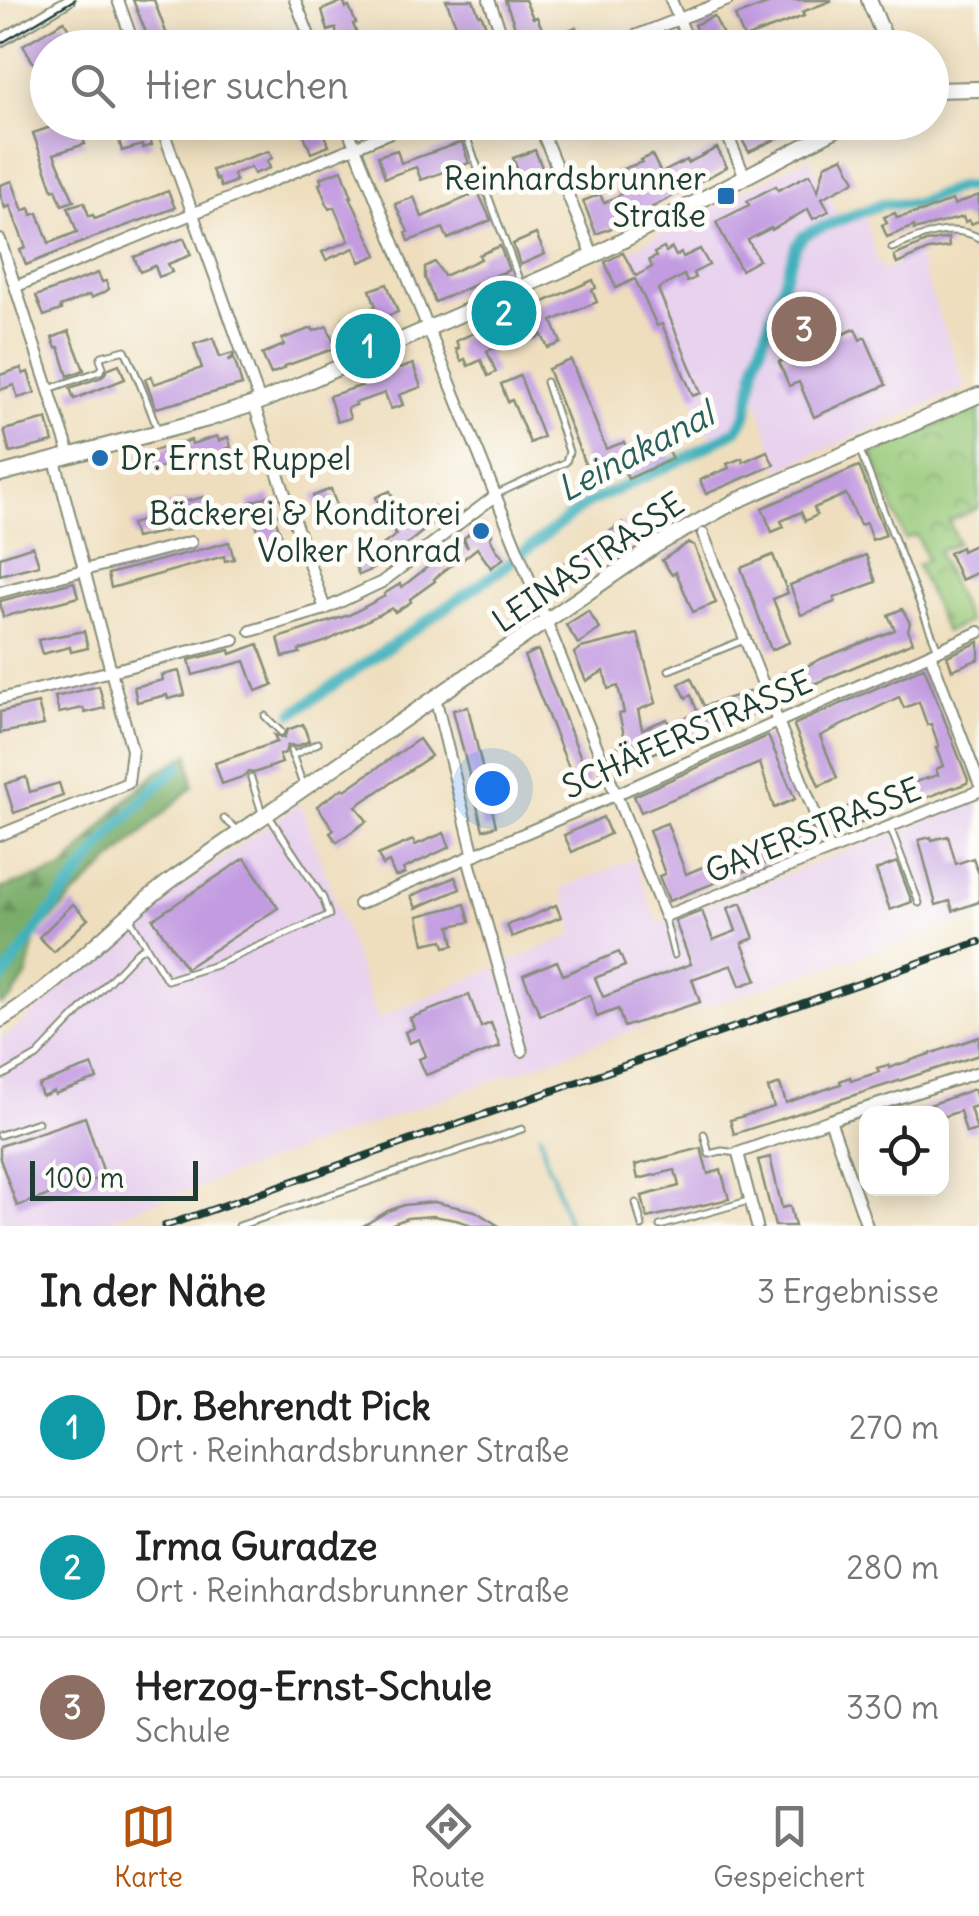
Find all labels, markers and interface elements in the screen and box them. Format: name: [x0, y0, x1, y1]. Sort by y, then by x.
search box: [30, 30, 949, 140]
icon: search: [65, 58, 120, 113]
text: Hier suchen: [145, 62, 349, 109]
place label: Reinhardsbrunner Straße: [444, 158, 706, 236]
marker: Reinhardsbrunner Straße: [715, 185, 737, 207]
pin: 2: [472, 276, 536, 350]
pin: 3: [772, 292, 836, 366]
pin: 1: [336, 308, 400, 384]
water label: Leinakanal: [549, 390, 724, 510]
place label: Dr. Ernst Ruppel: [120, 438, 351, 479]
marker: Dr. Ernst Ruppel: [89, 447, 111, 469]
street label: LEINASTRASSE: [484, 483, 692, 641]
place label: Bäckerei & Konditorei Volker Konrad: [149, 493, 461, 571]
marker: Bäckerei & Konditorei Volker Konrad: [470, 520, 492, 542]
street label: SCHÄFERSTRASSE: [556, 661, 818, 807]
your location: [467, 763, 518, 814]
street label: GAYERSTRASSE: [699, 768, 927, 892]
map controls: [859, 1106, 949, 1196]
button: locate: [859, 1106, 949, 1196]
scale bar: [30, 1156, 198, 1200]
text: 100 m: [45, 1160, 124, 1196]
text: In der Nähe: [40, 1265, 266, 1317]
text: 3 Ergebnisse: [757, 1271, 939, 1312]
text: Dr. Behrendt Pick: [135, 1383, 431, 1430]
text: 1: [66, 1407, 79, 1448]
text: 270 m: [849, 1407, 939, 1448]
text: Ort · Reinhardsbrunner Straße: [135, 1430, 569, 1471]
text: Irma Guradze: [135, 1523, 377, 1570]
text: 2: [64, 1547, 81, 1588]
text: 280 m: [846, 1547, 939, 1588]
text: Ort · Reinhardsbrunner Straße: [135, 1570, 569, 1611]
text: Herzog-Ernst-Schule: [135, 1663, 492, 1710]
text: 3: [63, 1687, 82, 1728]
text: 330 m: [846, 1687, 939, 1728]
text: Schule: [135, 1710, 231, 1751]
tab: Karte: [114, 1799, 183, 1895]
tab: Route: [411, 1799, 485, 1895]
tab: Gespeichert: [713, 1799, 865, 1895]

